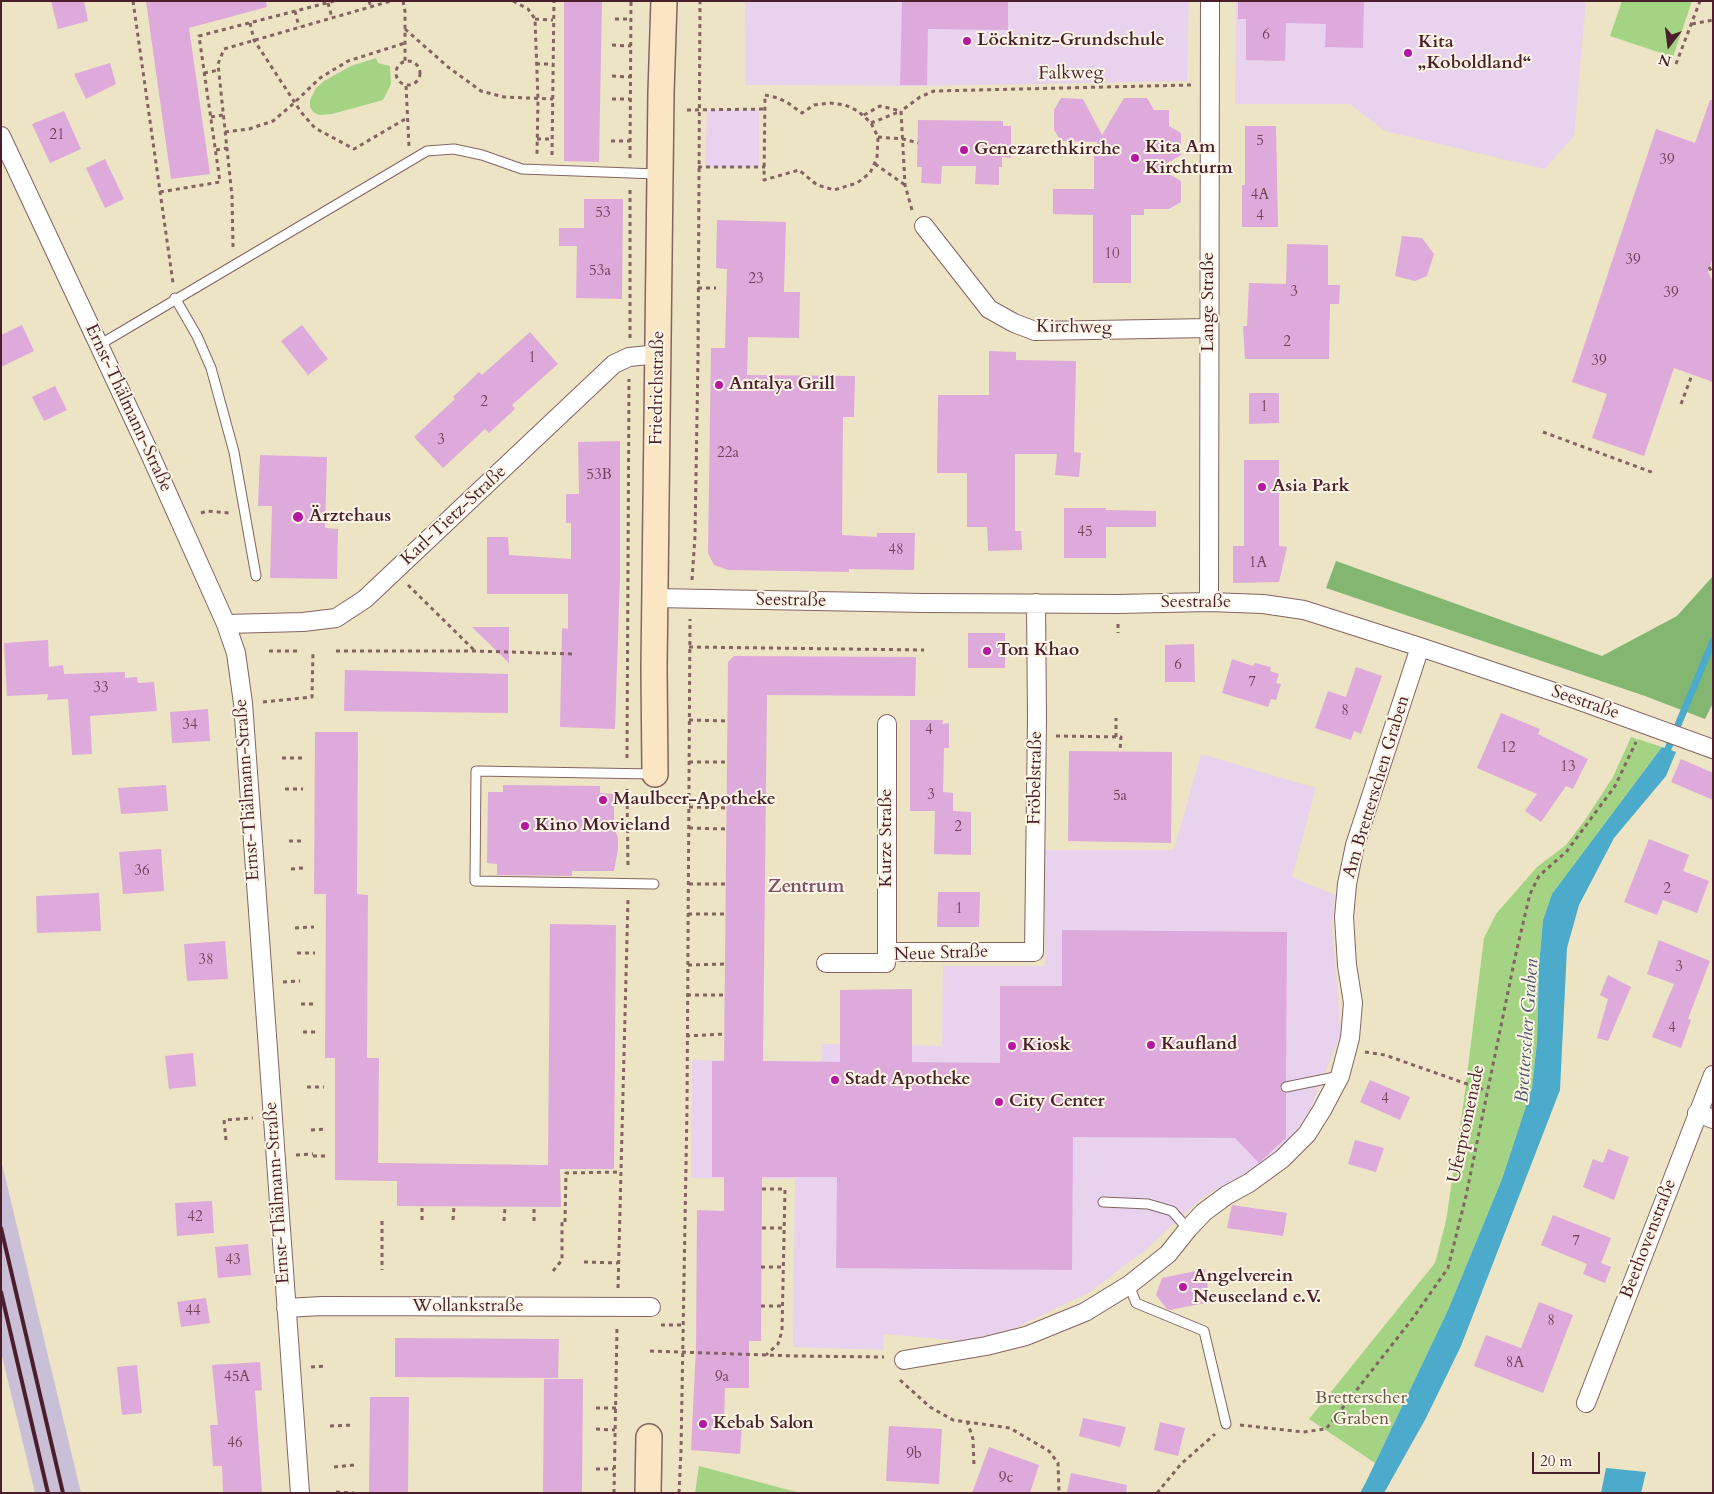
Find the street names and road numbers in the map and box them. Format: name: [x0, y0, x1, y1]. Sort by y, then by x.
street label: Falkweg: [1038, 63, 1104, 85]
street label: Lange Straße: [1198, 252, 1220, 352]
street label: Kirchweg: [1036, 317, 1112, 339]
street label: Ernst-Thälmann-Straße: [80, 321, 176, 495]
street label: Friedrichstraße: [646, 331, 670, 445]
street label: Karl-Tietz-Straße: [397, 462, 511, 570]
street label: Seestraße: [756, 590, 826, 612]
street label: Seestraße: [1161, 592, 1231, 614]
street label: Seestraße: [1548, 681, 1622, 725]
street label: Am Bretterschen Graben: [1339, 693, 1415, 881]
street label: Ernst-Thälmann-Straße: [231, 698, 265, 882]
street label: Fröbelstraße: [1024, 731, 1048, 825]
street label: Kurze Straße: [876, 789, 898, 887]
street label: Neue Straße: [893, 942, 989, 966]
street label: Uferpromenade: [1444, 1063, 1490, 1185]
street label: Ernst-Thälmann-Straße: [261, 1101, 295, 1285]
street label: Beethovenstraße: [1616, 1176, 1682, 1302]
street label: Wollankstraße: [412, 1296, 524, 1318]

